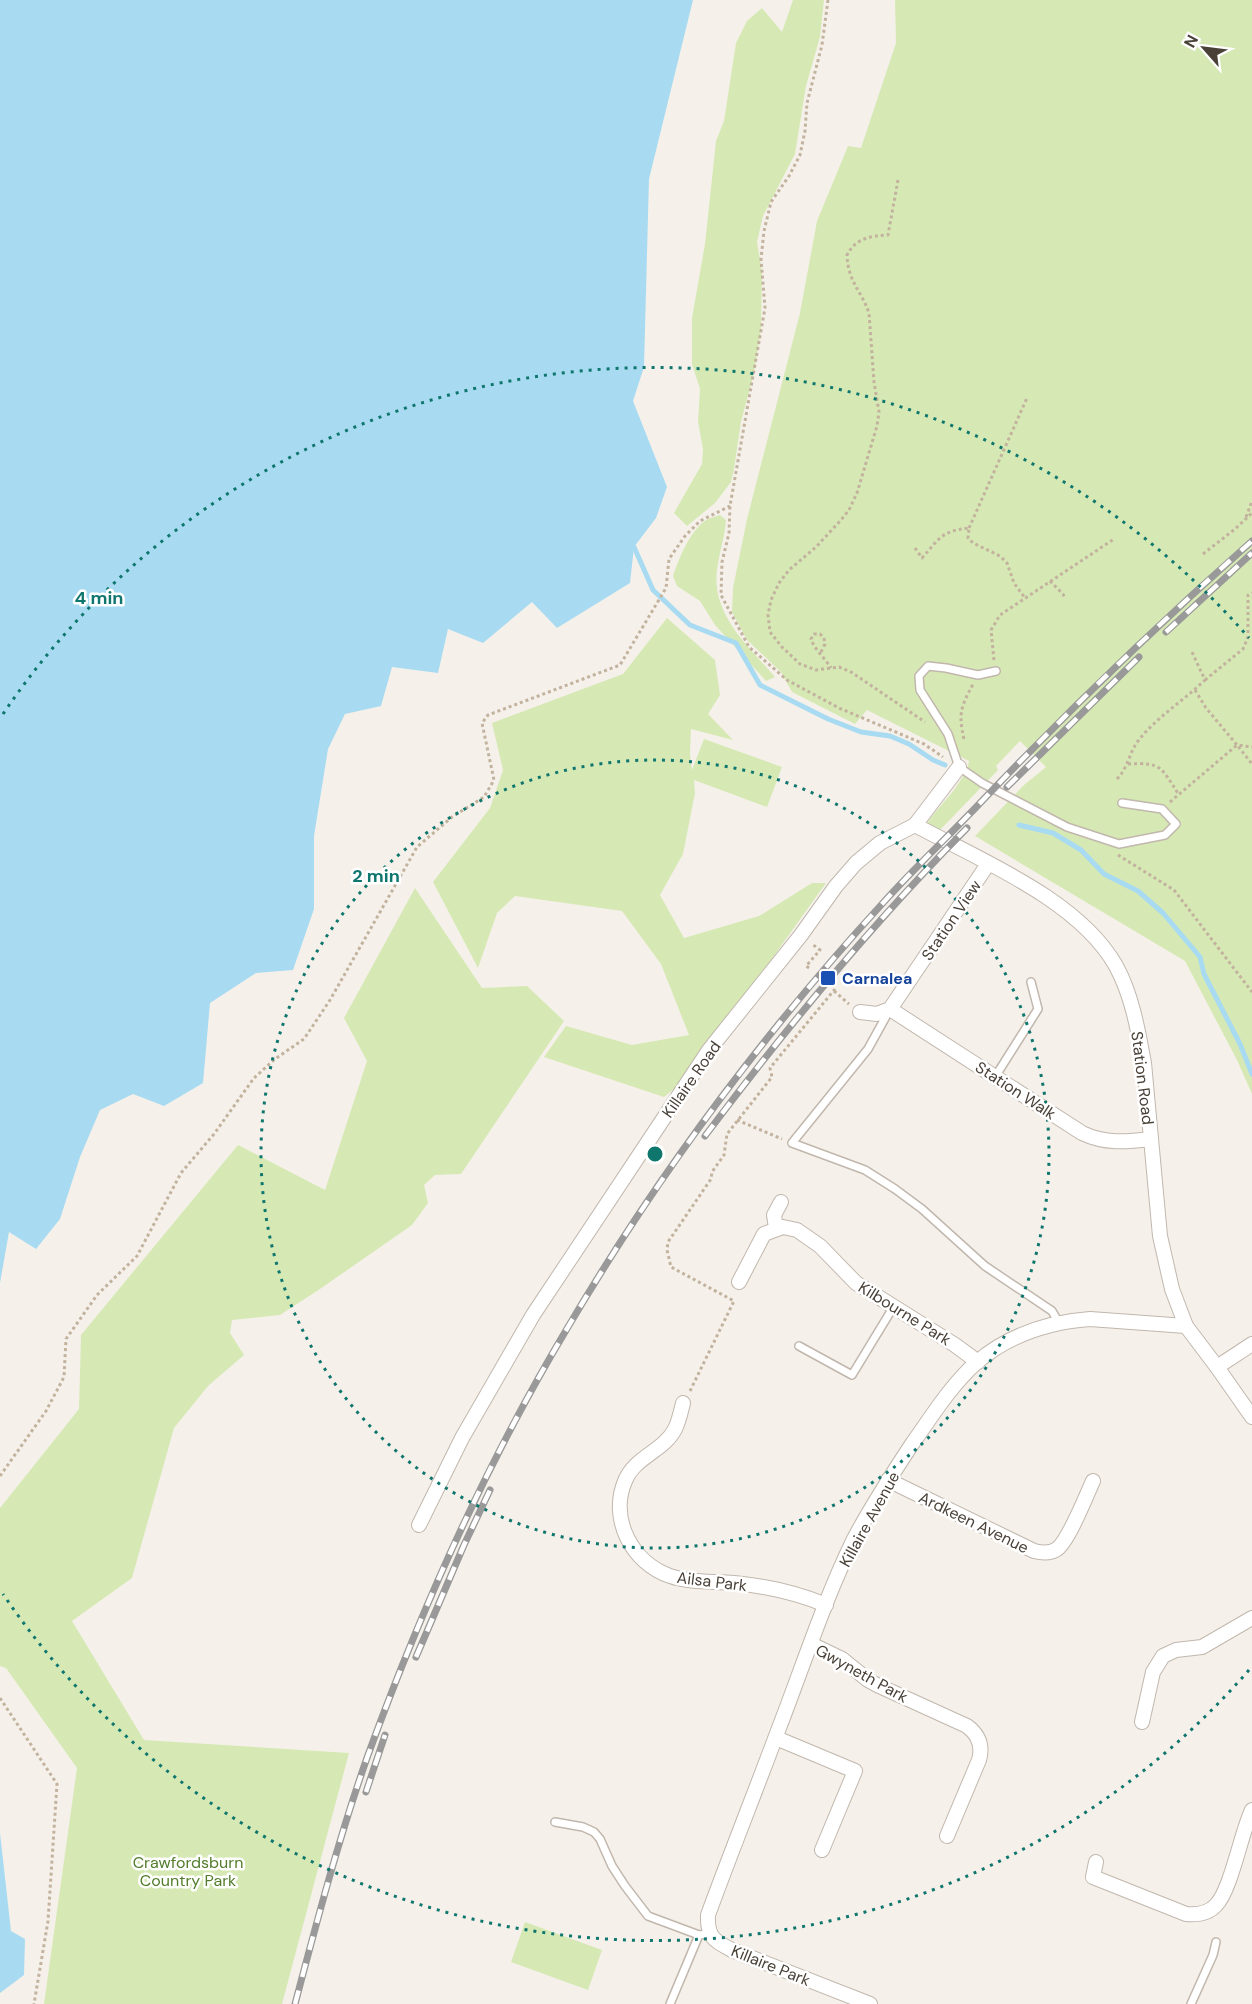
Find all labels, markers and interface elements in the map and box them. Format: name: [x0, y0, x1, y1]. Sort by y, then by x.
north arrow: [1174, 18, 1234, 78]
text: N: [1179, 31, 1203, 51]
text: 4 min: [75, 586, 123, 610]
text: 2 min: [352, 864, 400, 888]
street label: Station View: [917, 876, 986, 965]
place label: Carnalea: [842, 968, 912, 989]
marker: Carnalea: [819, 969, 837, 987]
street label: Station Road: [1126, 1030, 1159, 1126]
street label: Killaire Road: [657, 1037, 726, 1122]
street label: Station Walk: [971, 1057, 1060, 1124]
centre of rings: [645, 1144, 665, 1164]
street label: Kilbourne Park: [854, 1277, 955, 1350]
street label: Killaire Avenue: [835, 1468, 904, 1571]
street label: Ardkeen Avenue: [915, 1487, 1032, 1558]
street label: Ailsa Park: [676, 1567, 748, 1596]
street label: Gwyneth Park: [812, 1639, 912, 1707]
park label: Crawfordsburn Country Park: [133, 1852, 243, 1891]
street label: Killaire Park: [728, 1940, 813, 1991]

